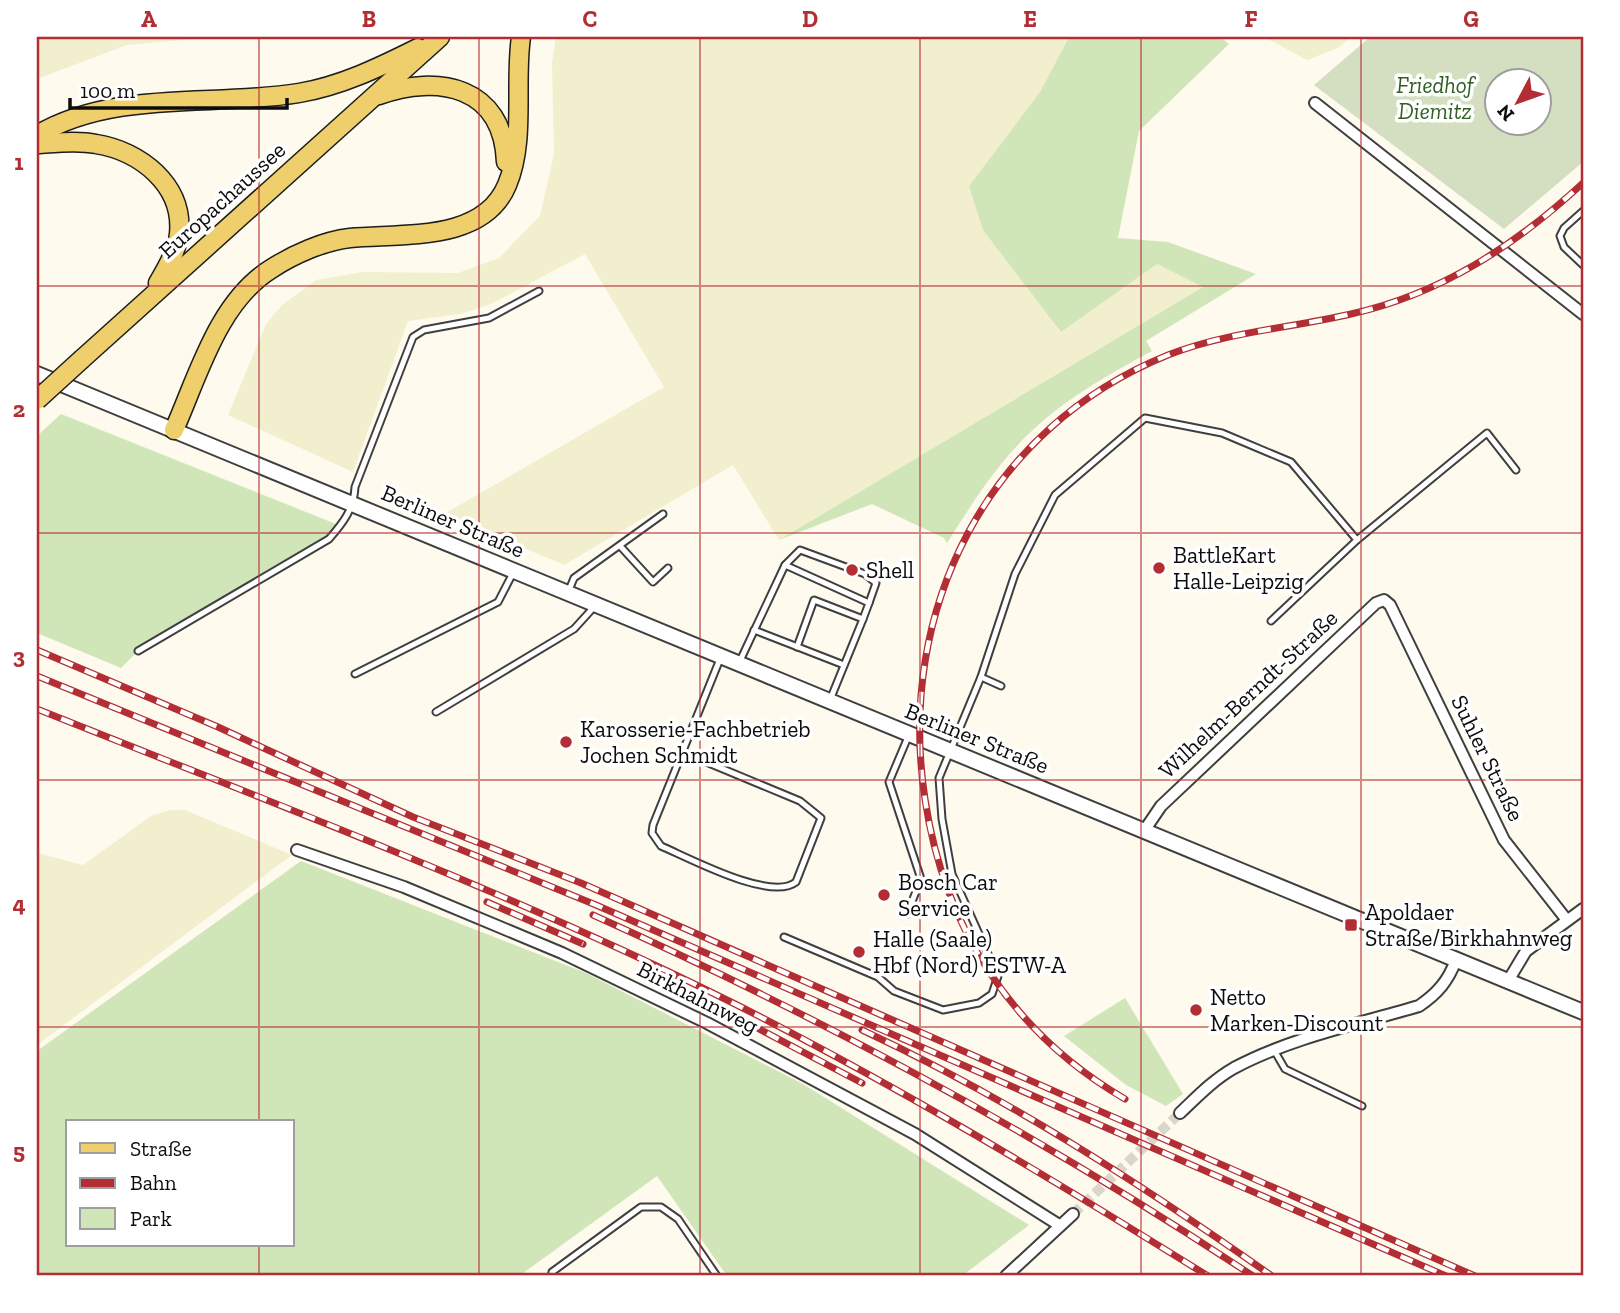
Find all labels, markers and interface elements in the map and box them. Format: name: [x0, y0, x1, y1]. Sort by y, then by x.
text: A: [141, 5, 157, 33]
text: B: [362, 5, 376, 33]
text: C: [583, 5, 597, 33]
text: D: [802, 5, 818, 33]
text: E: [1023, 5, 1037, 33]
text: F: [1244, 5, 1258, 33]
text: G: [1463, 5, 1479, 33]
scale bar: [70, 66, 287, 110]
north arrow: [1484, 66, 1554, 136]
park label: Friedhof Diemitz: [1396, 71, 1477, 125]
text: 100 m: [80, 78, 135, 103]
text: N: [1492, 100, 1519, 126]
street label: Europachaussee: [153, 136, 291, 264]
text: 1: [14, 148, 24, 176]
text: 2: [13, 395, 25, 423]
street label: Berliner Straße: [377, 478, 529, 564]
place label: BattleKart Halle-Leipzig: [1173, 541, 1304, 595]
place label: Shell: [866, 556, 914, 584]
marker: BattleKart Halle-Leipzig: [1151, 560, 1167, 576]
marker: Shell: [844, 562, 860, 578]
street label: Wilhelm-Berndt-Straße: [1153, 604, 1343, 784]
text: 3: [13, 642, 25, 670]
street label: Suhler Straße: [1445, 690, 1531, 826]
street label: Berliner Straße: [901, 696, 1053, 780]
place label: Karosserie-Fachbetrieb Jochen Schmidt: [580, 715, 811, 769]
marker: Karosserie-Fachbetrieb Jochen Schmidt: [558, 734, 574, 750]
place label: Bosch Car Service: [898, 868, 998, 922]
marker: Bosch Car Service: [876, 887, 892, 903]
text: 4: [12, 890, 26, 918]
place label: Apoldaer Straße/Birkhahnweg: [1365, 898, 1573, 952]
marker: Apoldaer Straße/Birkhahnweg: [1343, 917, 1359, 933]
place label: Halle (Saale) Hbf (Nord) ESTW-A: [873, 925, 1067, 979]
marker: Halle (Saale) Hbf (Nord) ESTW-A: [851, 944, 867, 960]
street label: Birkhahnweg: [633, 955, 764, 1040]
place label: Netto Marken-Discount: [1210, 983, 1384, 1037]
marker: Netto Marken-Discount: [1188, 1002, 1204, 1018]
legend: [66, 1120, 294, 1246]
text: Straße: [130, 1136, 192, 1161]
text: 5: [13, 1137, 25, 1165]
text: Bahn: [130, 1170, 177, 1195]
text: Park: [130, 1206, 172, 1231]

